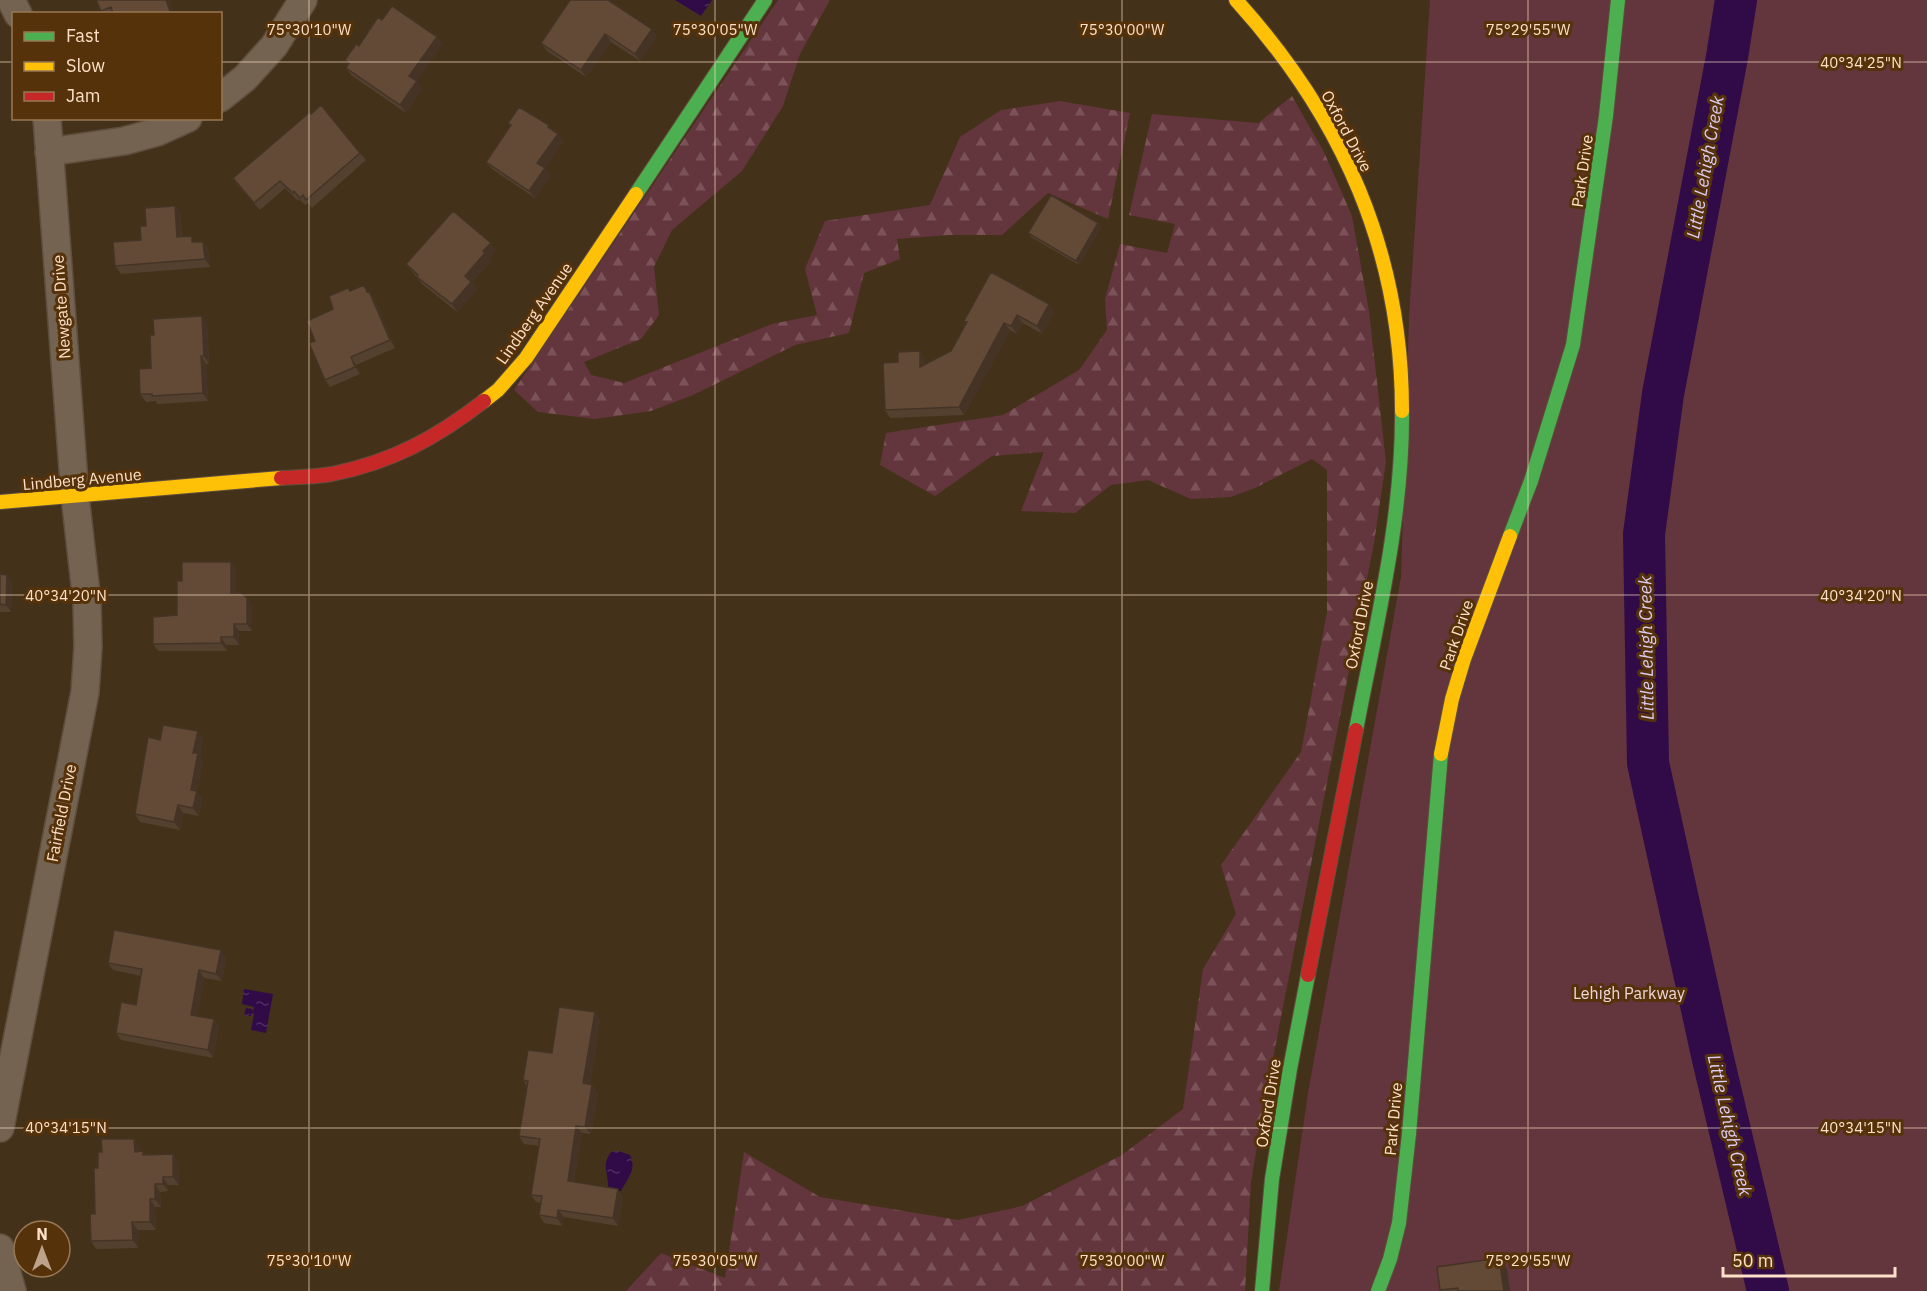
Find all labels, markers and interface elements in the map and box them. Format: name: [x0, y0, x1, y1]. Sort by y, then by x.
legend: [12, 12, 222, 120]
text: 75°30'10"W: [267, 20, 352, 39]
text: 75°30'05"W: [673, 20, 758, 39]
text: 75°30'00"W: [1080, 20, 1165, 39]
text: 75°29'55"W: [1486, 20, 1571, 39]
text: Fast: [66, 24, 100, 47]
text: 40°34'25"N: [1820, 53, 1902, 72]
text: Slow: [66, 54, 105, 77]
text: Jam: [66, 84, 101, 107]
street label: Oxford Drive: [1317, 87, 1377, 175]
water label: Little Lehigh Creek: [1681, 93, 1729, 240]
street label: Park Drive: [1567, 133, 1597, 209]
street label: Newgate Drive: [47, 254, 75, 360]
street label: Lindberg Avenue: [492, 258, 577, 368]
street label: Lindberg Avenue: [22, 464, 143, 494]
water label: Little Lehigh Creek: [1633, 575, 1659, 720]
street label: Oxford Drive: [1341, 579, 1377, 671]
text: 40°34'20"N: [25, 586, 107, 605]
text: 40°34'20"N: [1820, 586, 1902, 605]
street label: Park Drive: [1435, 597, 1477, 673]
street label: Fairfield Drive: [42, 762, 80, 864]
park label: Lehigh Parkway: [1573, 983, 1685, 1003]
water label: Little Lehigh Creek: [1703, 1052, 1758, 1199]
street label: Oxford Drive: [1251, 1057, 1285, 1149]
street label: Park Drive: [1380, 1081, 1406, 1156]
text: 40°34'15"N: [25, 1118, 107, 1137]
text: 40°34'15"N: [1820, 1118, 1902, 1137]
north arrow: [12, 1219, 72, 1279]
text: N: [36, 1224, 48, 1244]
scale bar: [1723, 1240, 1896, 1278]
text: 50 m: [1732, 1249, 1774, 1272]
text: 75°30'10"W: [267, 1251, 352, 1270]
text: 75°30'05"W: [673, 1251, 758, 1270]
text: 75°30'00"W: [1080, 1251, 1165, 1270]
text: 75°29'55"W: [1486, 1251, 1571, 1270]

